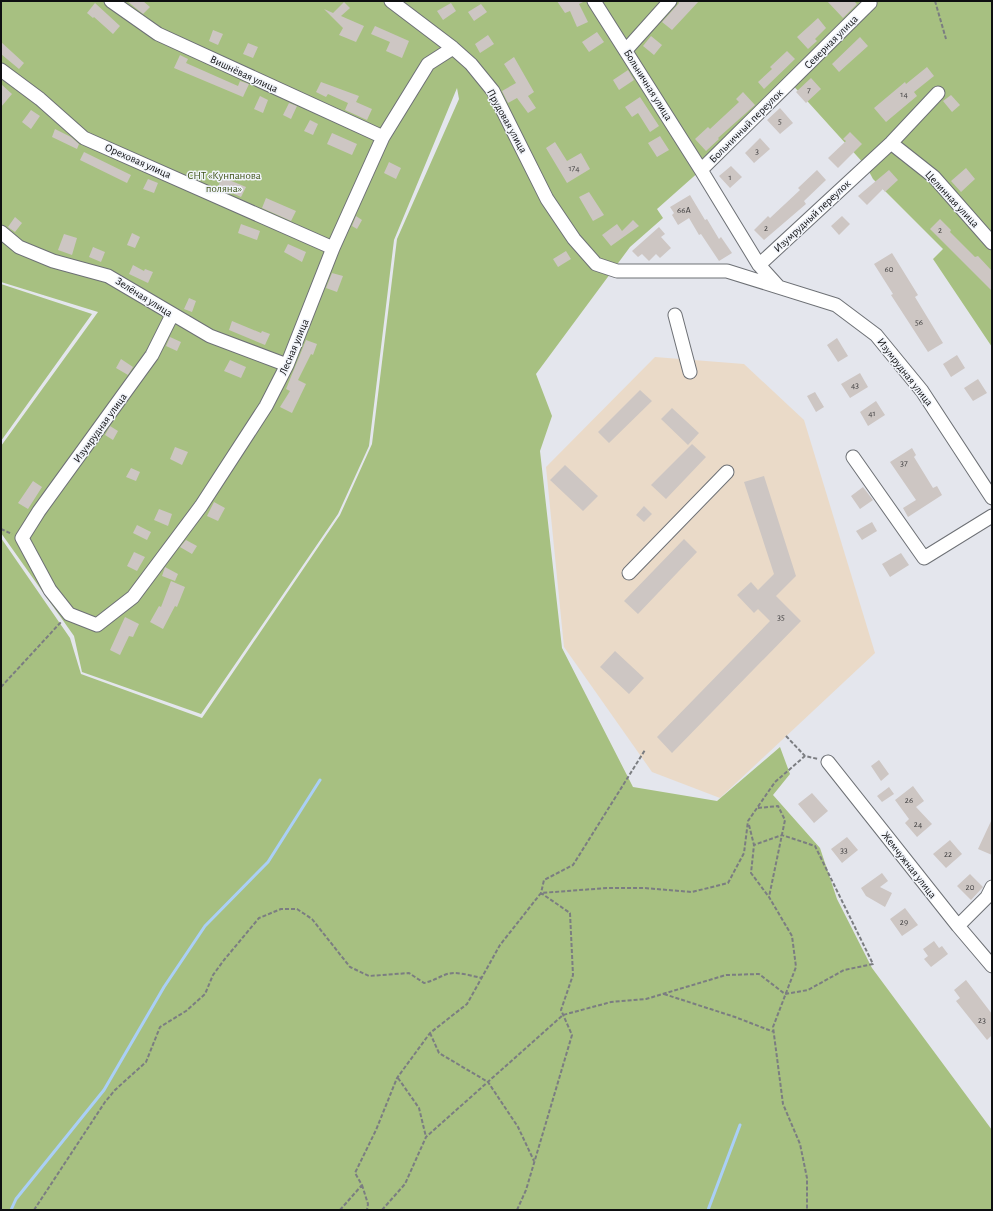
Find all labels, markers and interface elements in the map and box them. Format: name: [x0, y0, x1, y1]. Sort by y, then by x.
street label: Северная улица: [802, 13, 860, 71]
street label: Больничная улица: [622, 47, 674, 123]
street label: Вишнёвая улица: [208, 53, 280, 95]
house number: 7: [807, 86, 811, 95]
street label: Прудовая улица: [485, 87, 529, 155]
street label: Больничный переулок: [707, 87, 785, 165]
house number: 14: [900, 90, 908, 99]
house number: 5: [778, 117, 782, 126]
street label: Ореховая улица: [103, 142, 173, 180]
house number: 3: [755, 147, 759, 156]
house number: 174: [568, 164, 580, 173]
street label: Целинная улица: [923, 168, 981, 230]
park label: СНТ «Кунпанова поляна»: [187, 170, 261, 194]
house number: 1: [728, 173, 732, 182]
street label: Изумрудный переулок: [772, 178, 852, 254]
house number: 66А: [677, 206, 692, 215]
house number: 2: [764, 224, 768, 233]
house number: 2: [938, 226, 942, 235]
house number: 60: [885, 265, 894, 274]
street label: Зелёная улица: [114, 275, 174, 319]
street label: Лесная улица: [277, 317, 311, 377]
house number: 56: [915, 318, 923, 327]
street label: Изумрудная улица: [875, 336, 935, 408]
house number: 43: [851, 381, 859, 390]
street label: Изумрудная улица: [71, 391, 129, 465]
house number: 41: [868, 409, 876, 418]
house number: 37: [900, 459, 908, 468]
house number: 35: [777, 613, 785, 622]
house number: 26: [905, 796, 913, 805]
house number: 24: [914, 820, 923, 829]
street label: Жемчужная улица: [880, 830, 938, 900]
house number: 33: [840, 846, 848, 855]
house number: 22: [944, 850, 952, 859]
house number: 20: [966, 883, 975, 892]
house number: 29: [900, 918, 908, 927]
house number: 23: [978, 1016, 986, 1025]

